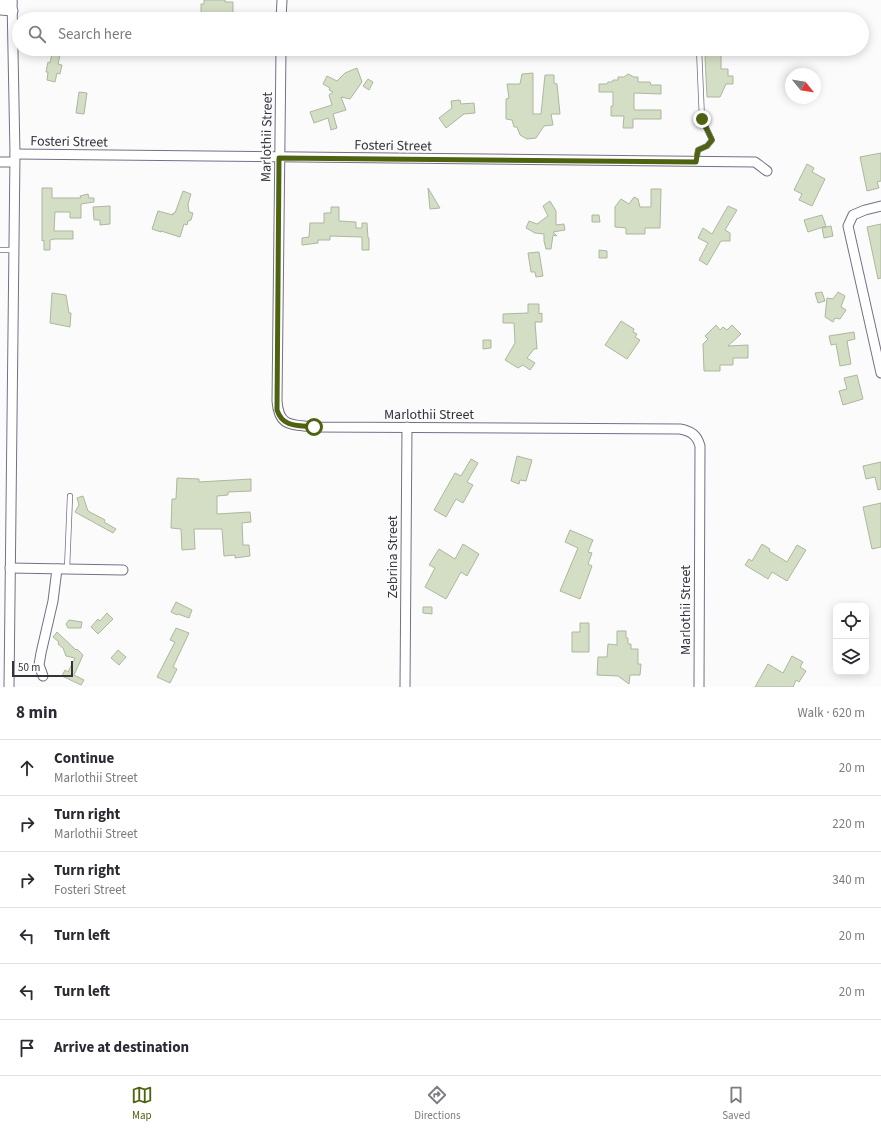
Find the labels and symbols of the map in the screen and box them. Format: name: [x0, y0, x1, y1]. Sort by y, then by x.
north arrow: [785, 68, 821, 104]
street label: Marlothii Street: [256, 92, 278, 182]
route end: [693, 110, 711, 128]
street label: Fosteri Street: [30, 131, 108, 153]
street label: Fosteri Street: [354, 135, 432, 157]
street label: Marlothii Street: [384, 405, 474, 425]
route start: [305, 418, 323, 436]
street label: Zebrina Street: [383, 515, 403, 598]
street label: Marlothii Street: [676, 565, 696, 655]
scale bar: [12, 659, 73, 678]

